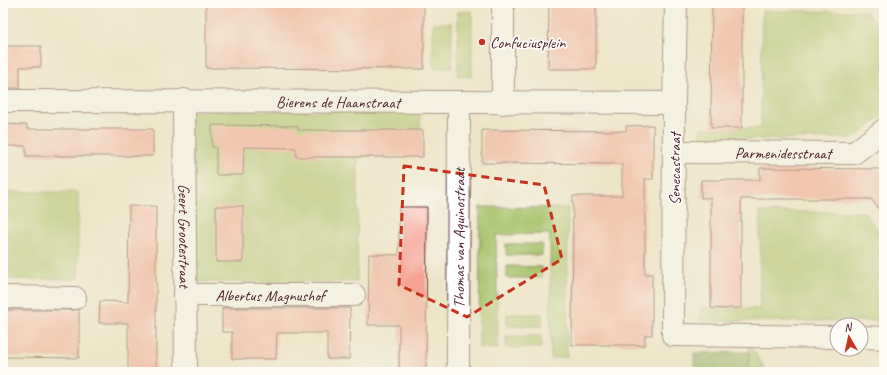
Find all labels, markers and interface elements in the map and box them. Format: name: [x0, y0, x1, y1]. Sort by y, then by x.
place label: Confuciusplein: [490, 33, 566, 53]
marker: Confuciusplein: [477, 37, 487, 47]
street label: Bierens de Haanstraat: [276, 92, 403, 113]
street label: Senecastraat: [665, 130, 685, 205]
street label: Parmenidesstraat: [735, 143, 834, 164]
street label: Thomas van Aquinostraat: [449, 166, 470, 308]
street label: Geert Grootestraat: [174, 184, 194, 290]
street label: Albertus Magnushof: [215, 286, 328, 306]
north arrow: [829, 317, 869, 357]
text: N: [843, 319, 854, 335]

